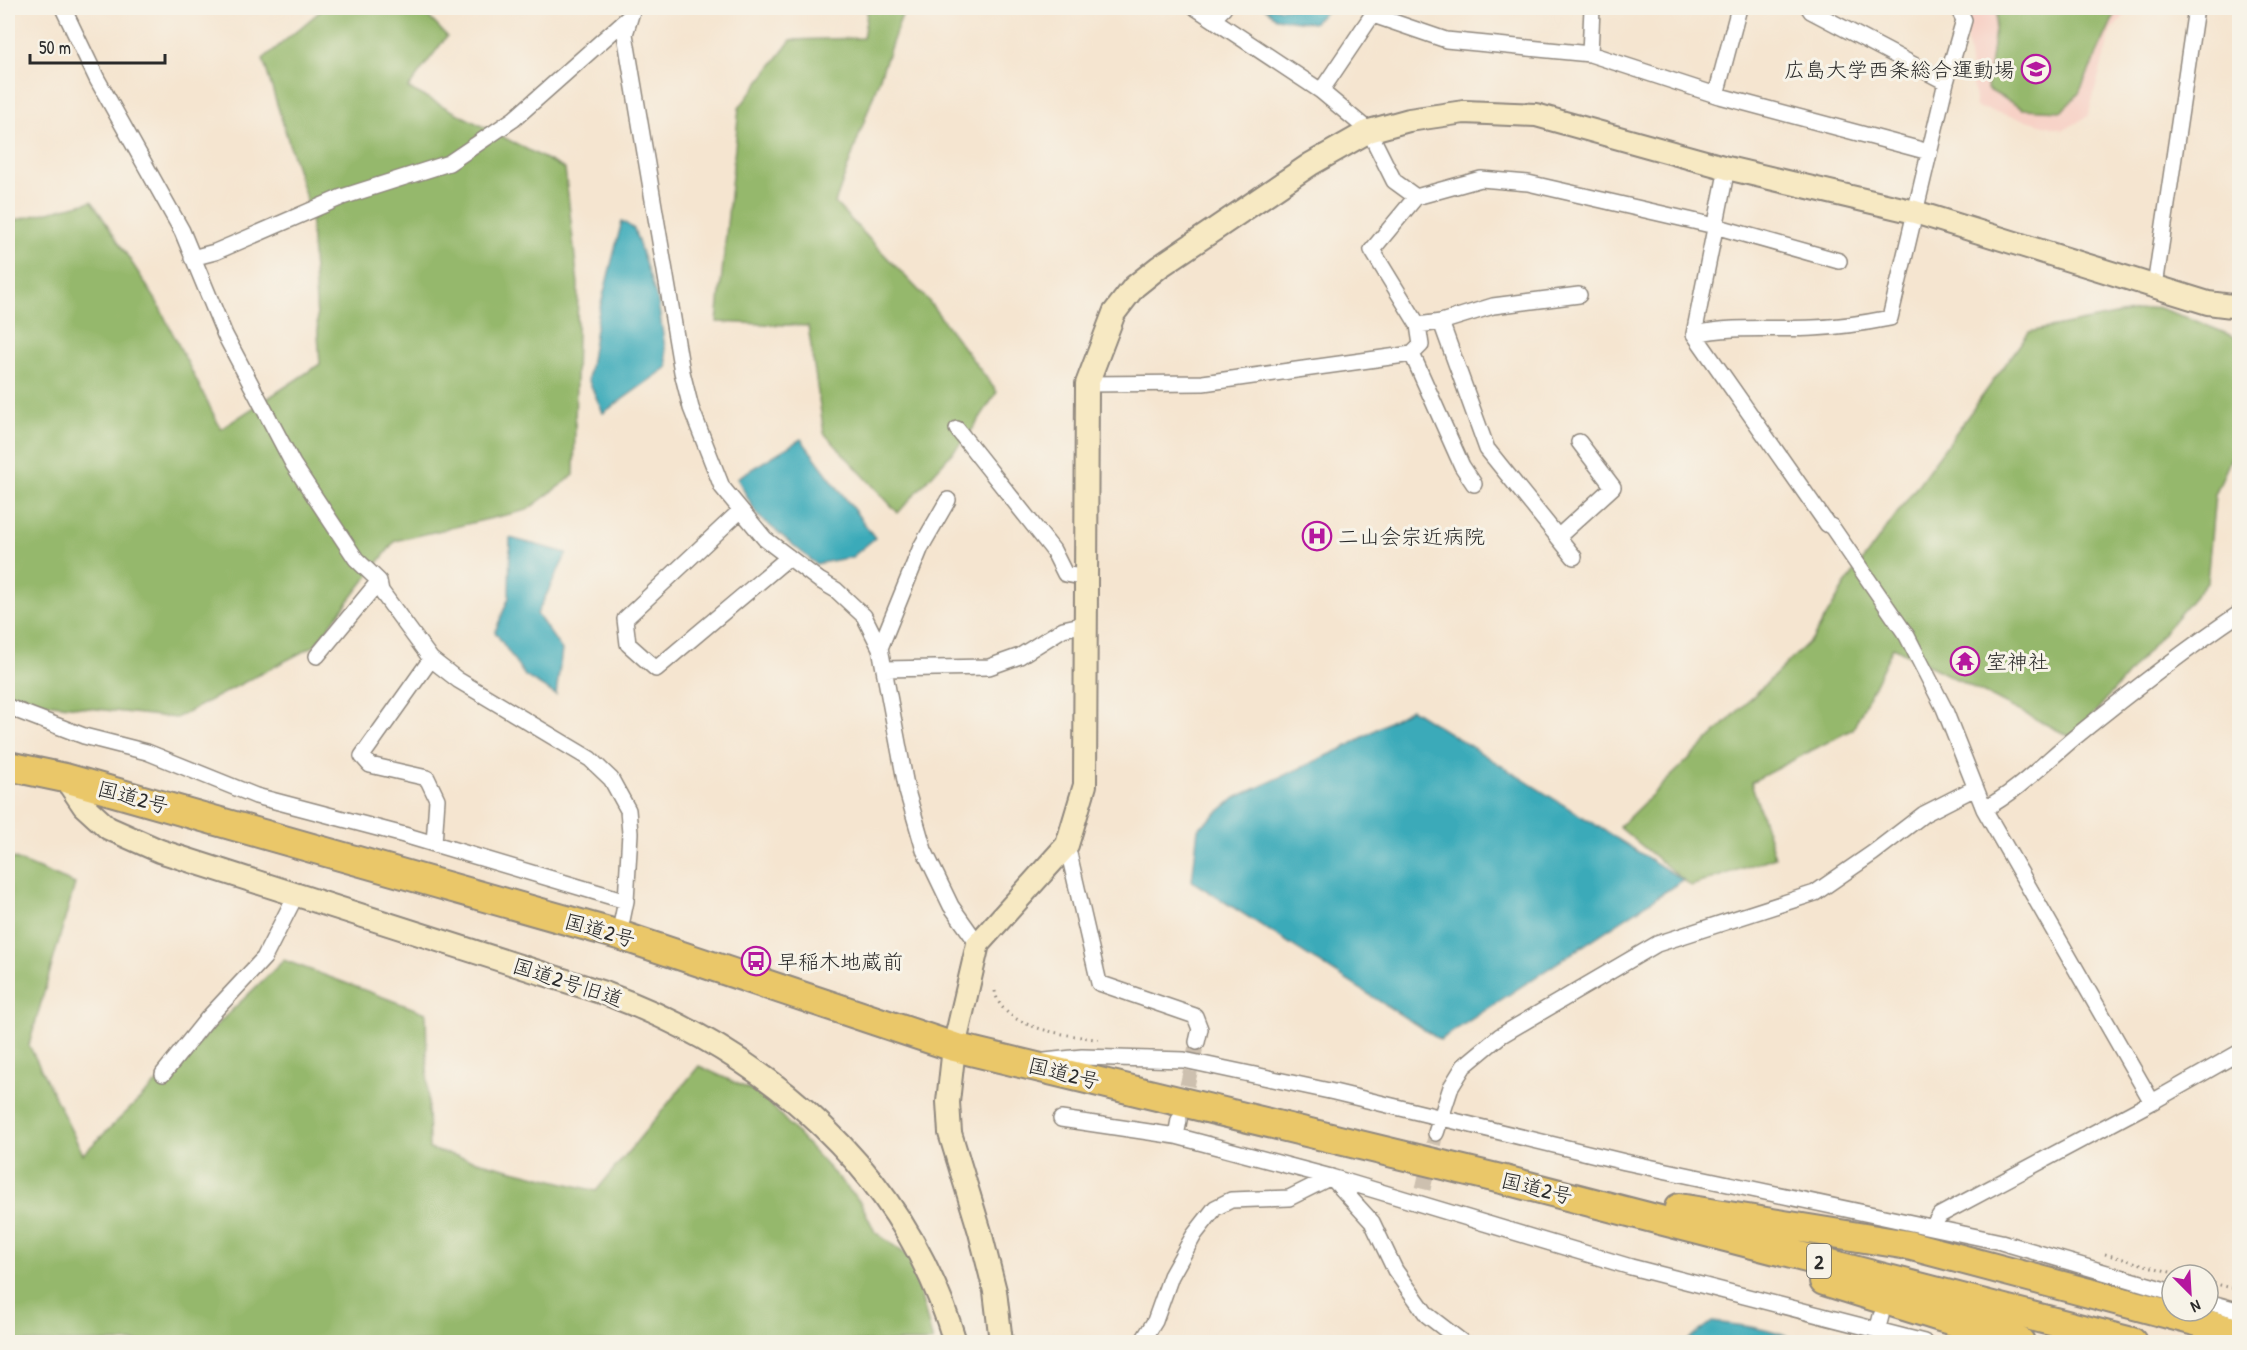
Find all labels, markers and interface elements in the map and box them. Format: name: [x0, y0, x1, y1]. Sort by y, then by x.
scale bar: [30, 27, 165, 65]
text: 50 m: [39, 35, 71, 60]
school or university icon: 広島大学西条総合運動場: [2020, 53, 2052, 85]
place label: 広島大学西条総合運動場: [1784, 55, 2015, 84]
hospital icon: 二山会宗近病院: [1301, 520, 1333, 552]
place label: 二山会宗近病院: [1338, 522, 1485, 551]
temple icon: 室神社: [1949, 645, 1981, 677]
place label: 室神社: [1986, 647, 2049, 676]
street label: 国道2号: [94, 774, 172, 820]
street label: 国道2号: [561, 906, 639, 954]
bus stop icon: 早稲木地蔵前: [740, 945, 772, 977]
place label: 早稲木地蔵前: [777, 947, 903, 976]
street label: 国道2号旧道: [509, 950, 627, 1014]
street label: 国道2号: [1025, 1050, 1103, 1096]
street label: 国道2号: [1498, 1165, 1576, 1211]
road number: 2: [1807, 1244, 1831, 1278]
north arrow: [2160, 1263, 2220, 1323]
text: N: [2187, 1295, 2204, 1319]

